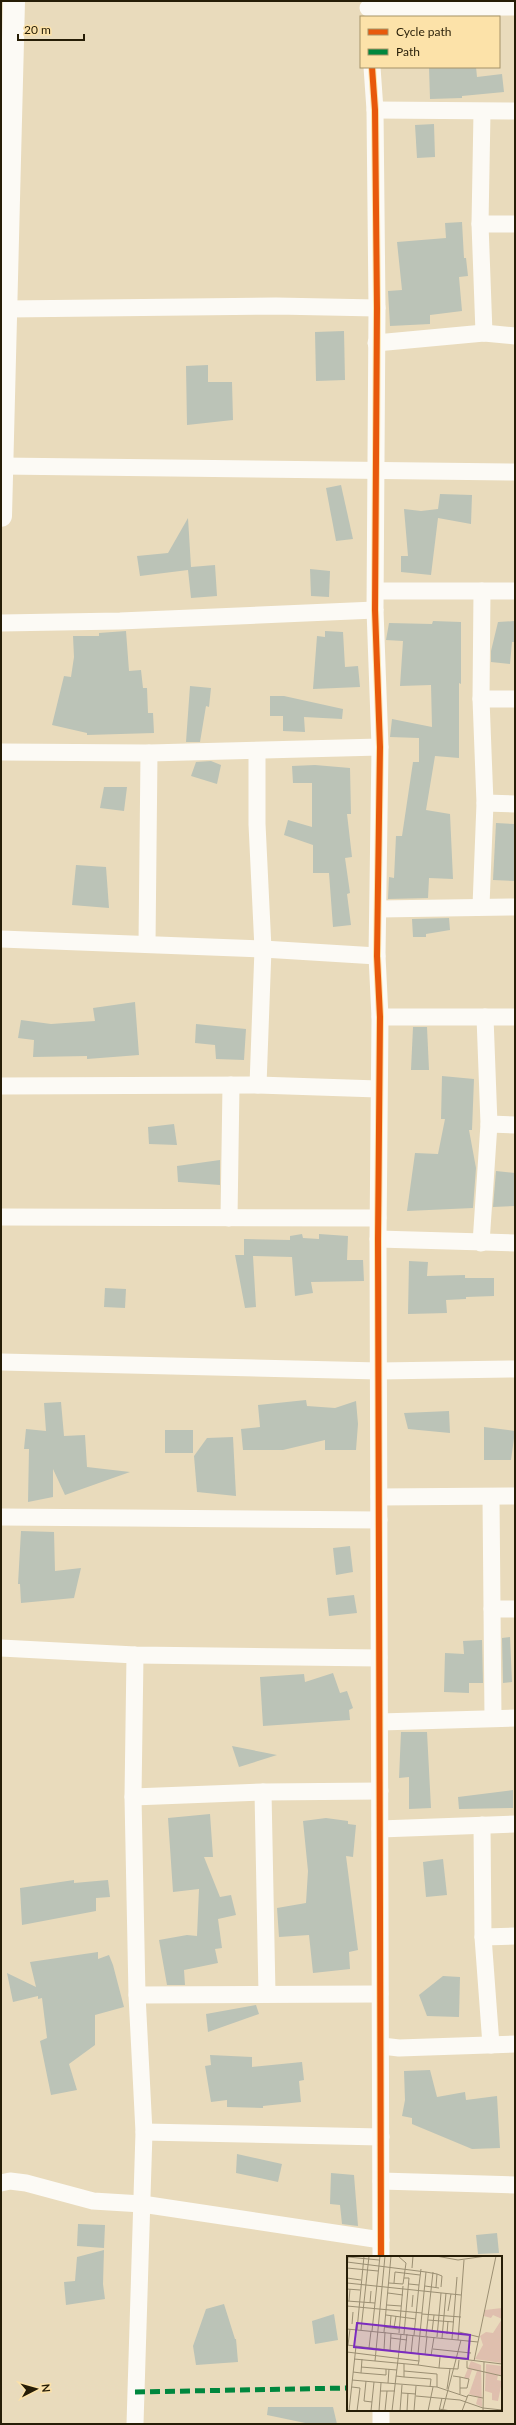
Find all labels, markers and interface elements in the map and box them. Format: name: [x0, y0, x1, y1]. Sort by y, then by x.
scale bar: [18, 16, 84, 42]
legend: [360, 16, 500, 68]
text: 20 m: [24, 22, 51, 37]
text: Cycle path: [396, 24, 451, 39]
text: Path: [396, 44, 420, 59]
inset map: [347, 2256, 502, 2411]
north arrow: [16, 2369, 56, 2409]
text: N: [40, 2383, 53, 2393]

